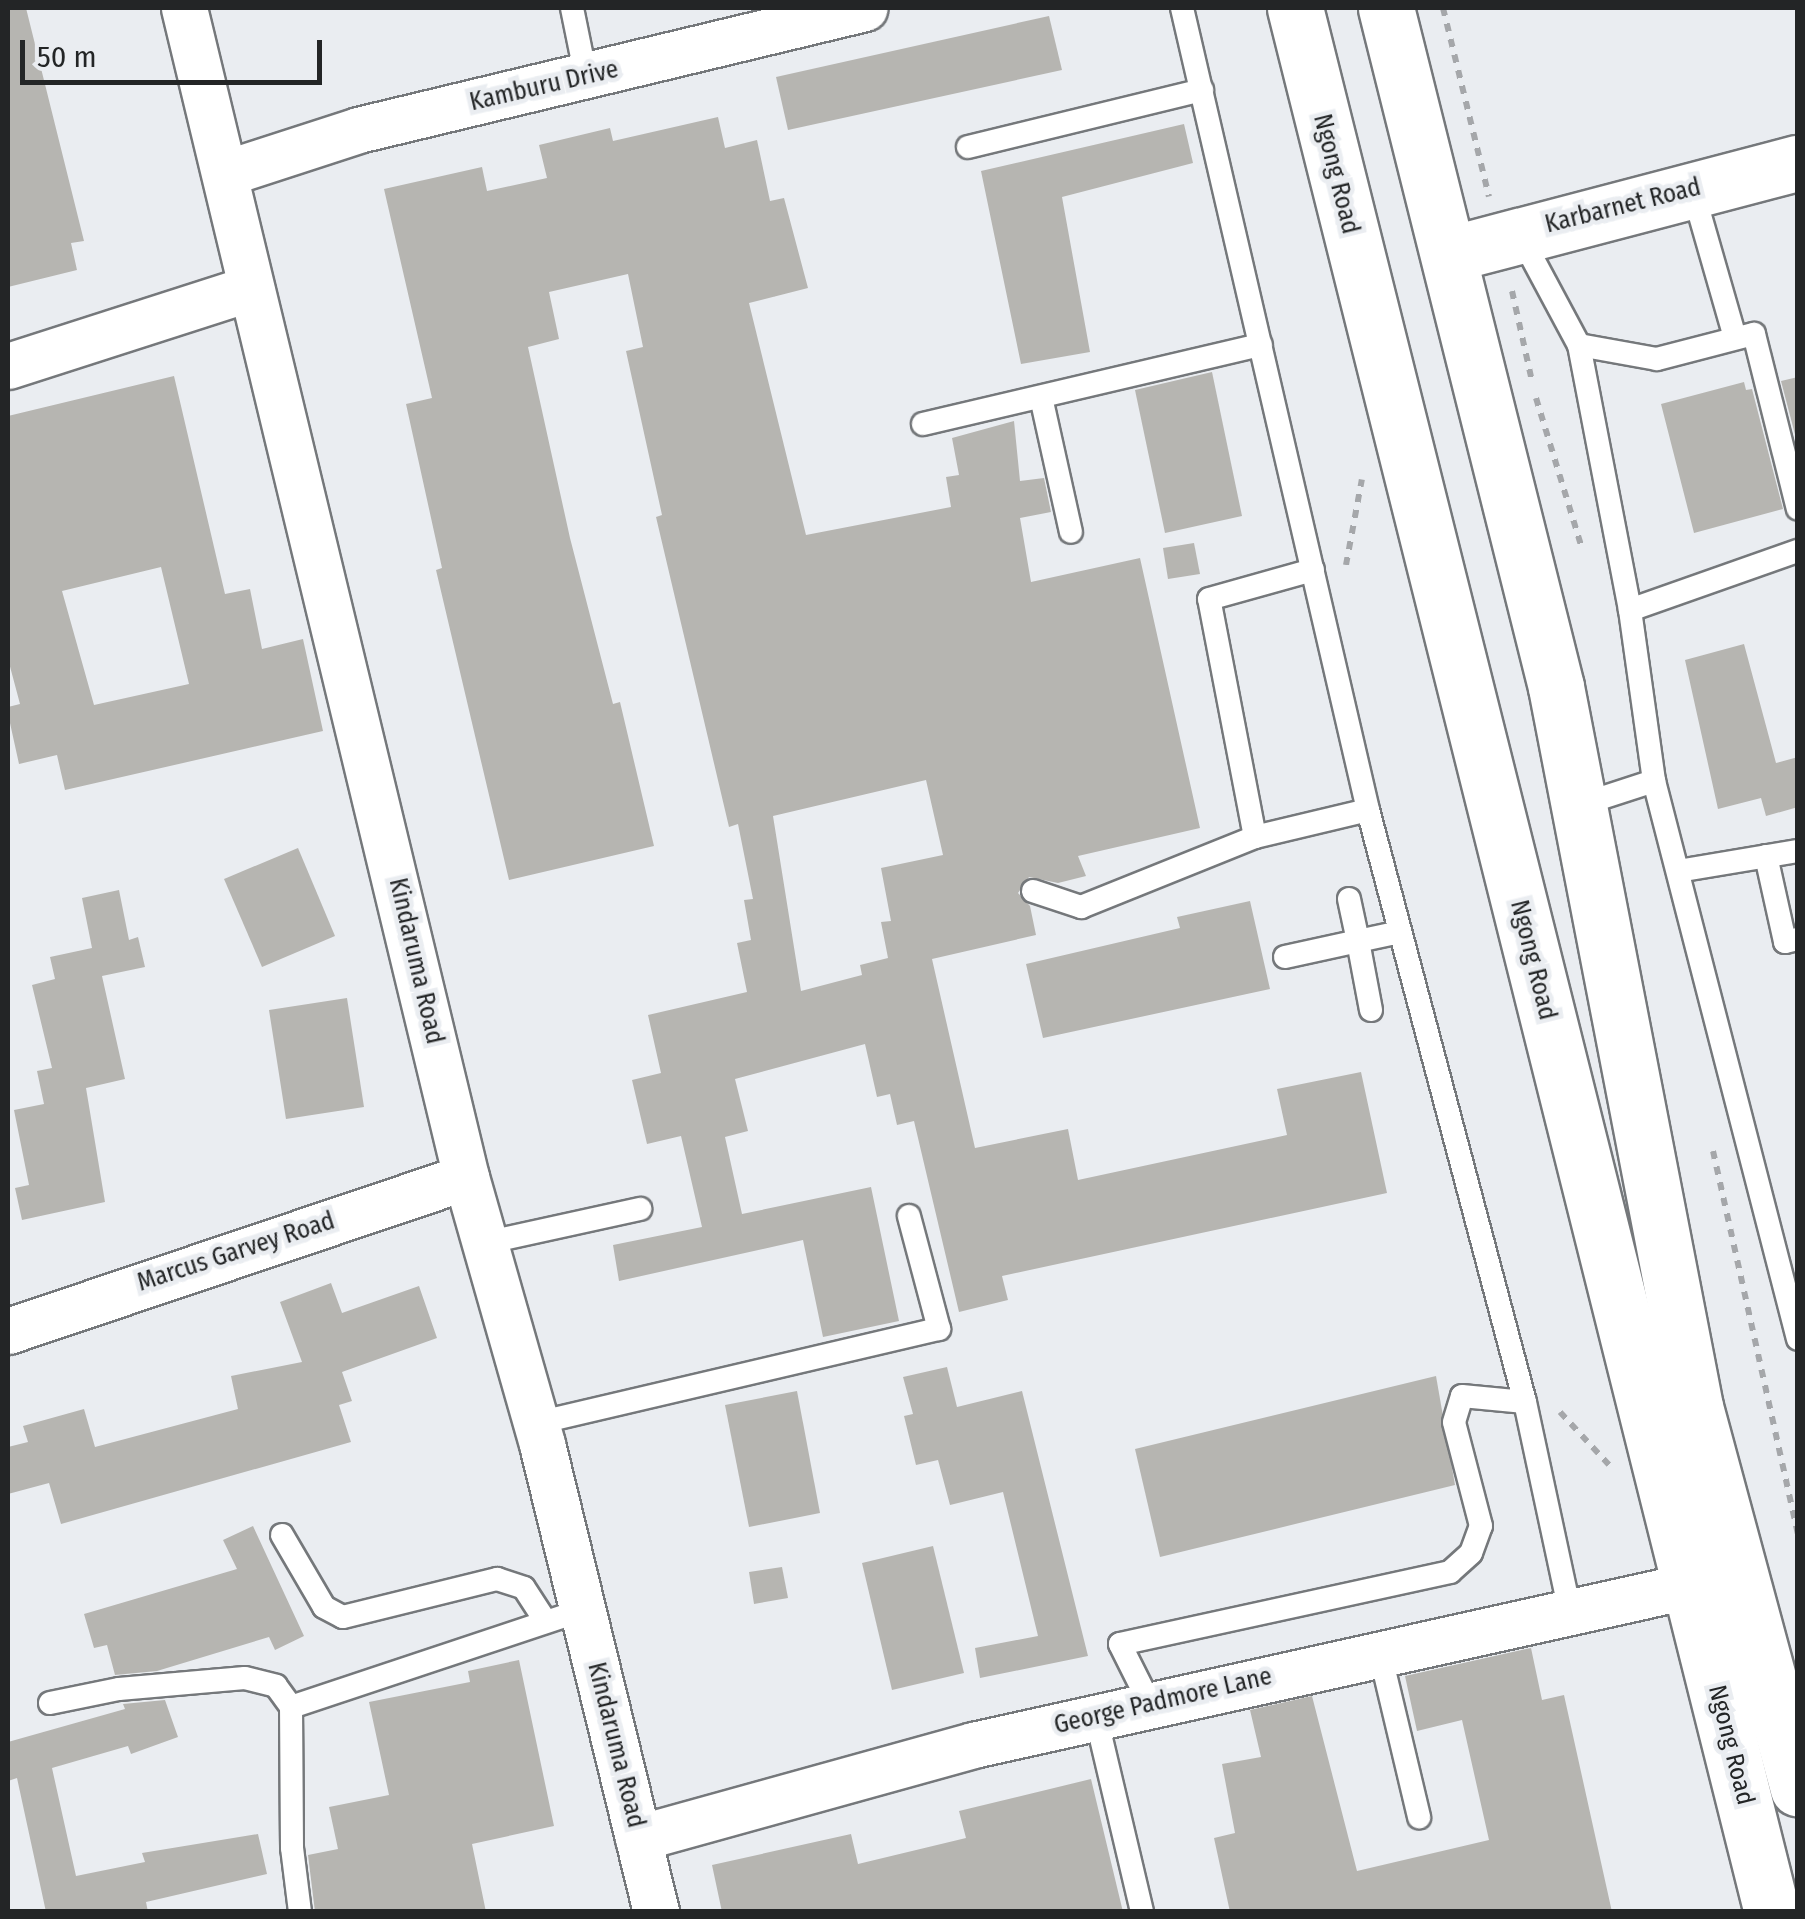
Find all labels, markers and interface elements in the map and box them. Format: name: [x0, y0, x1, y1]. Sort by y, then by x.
scale bar: [25, 20, 328, 82]
text: 50 m: [37, 39, 97, 75]
street label: Kamburu Drive: [467, 54, 621, 118]
street label: Ngong Road: [1307, 111, 1365, 237]
street label: Karbarnet Road: [1542, 172, 1704, 240]
street label: Kindaruma Road: [382, 875, 450, 1047]
street label: Ngong Road: [1504, 897, 1562, 1023]
street label: Marcus Garvey Road: [134, 1206, 338, 1298]
street label: Kindaruma Road: [581, 1659, 651, 1831]
street label: George Padmore Lane: [1051, 1661, 1275, 1741]
street label: Ngong Road: [1702, 1682, 1760, 1808]

